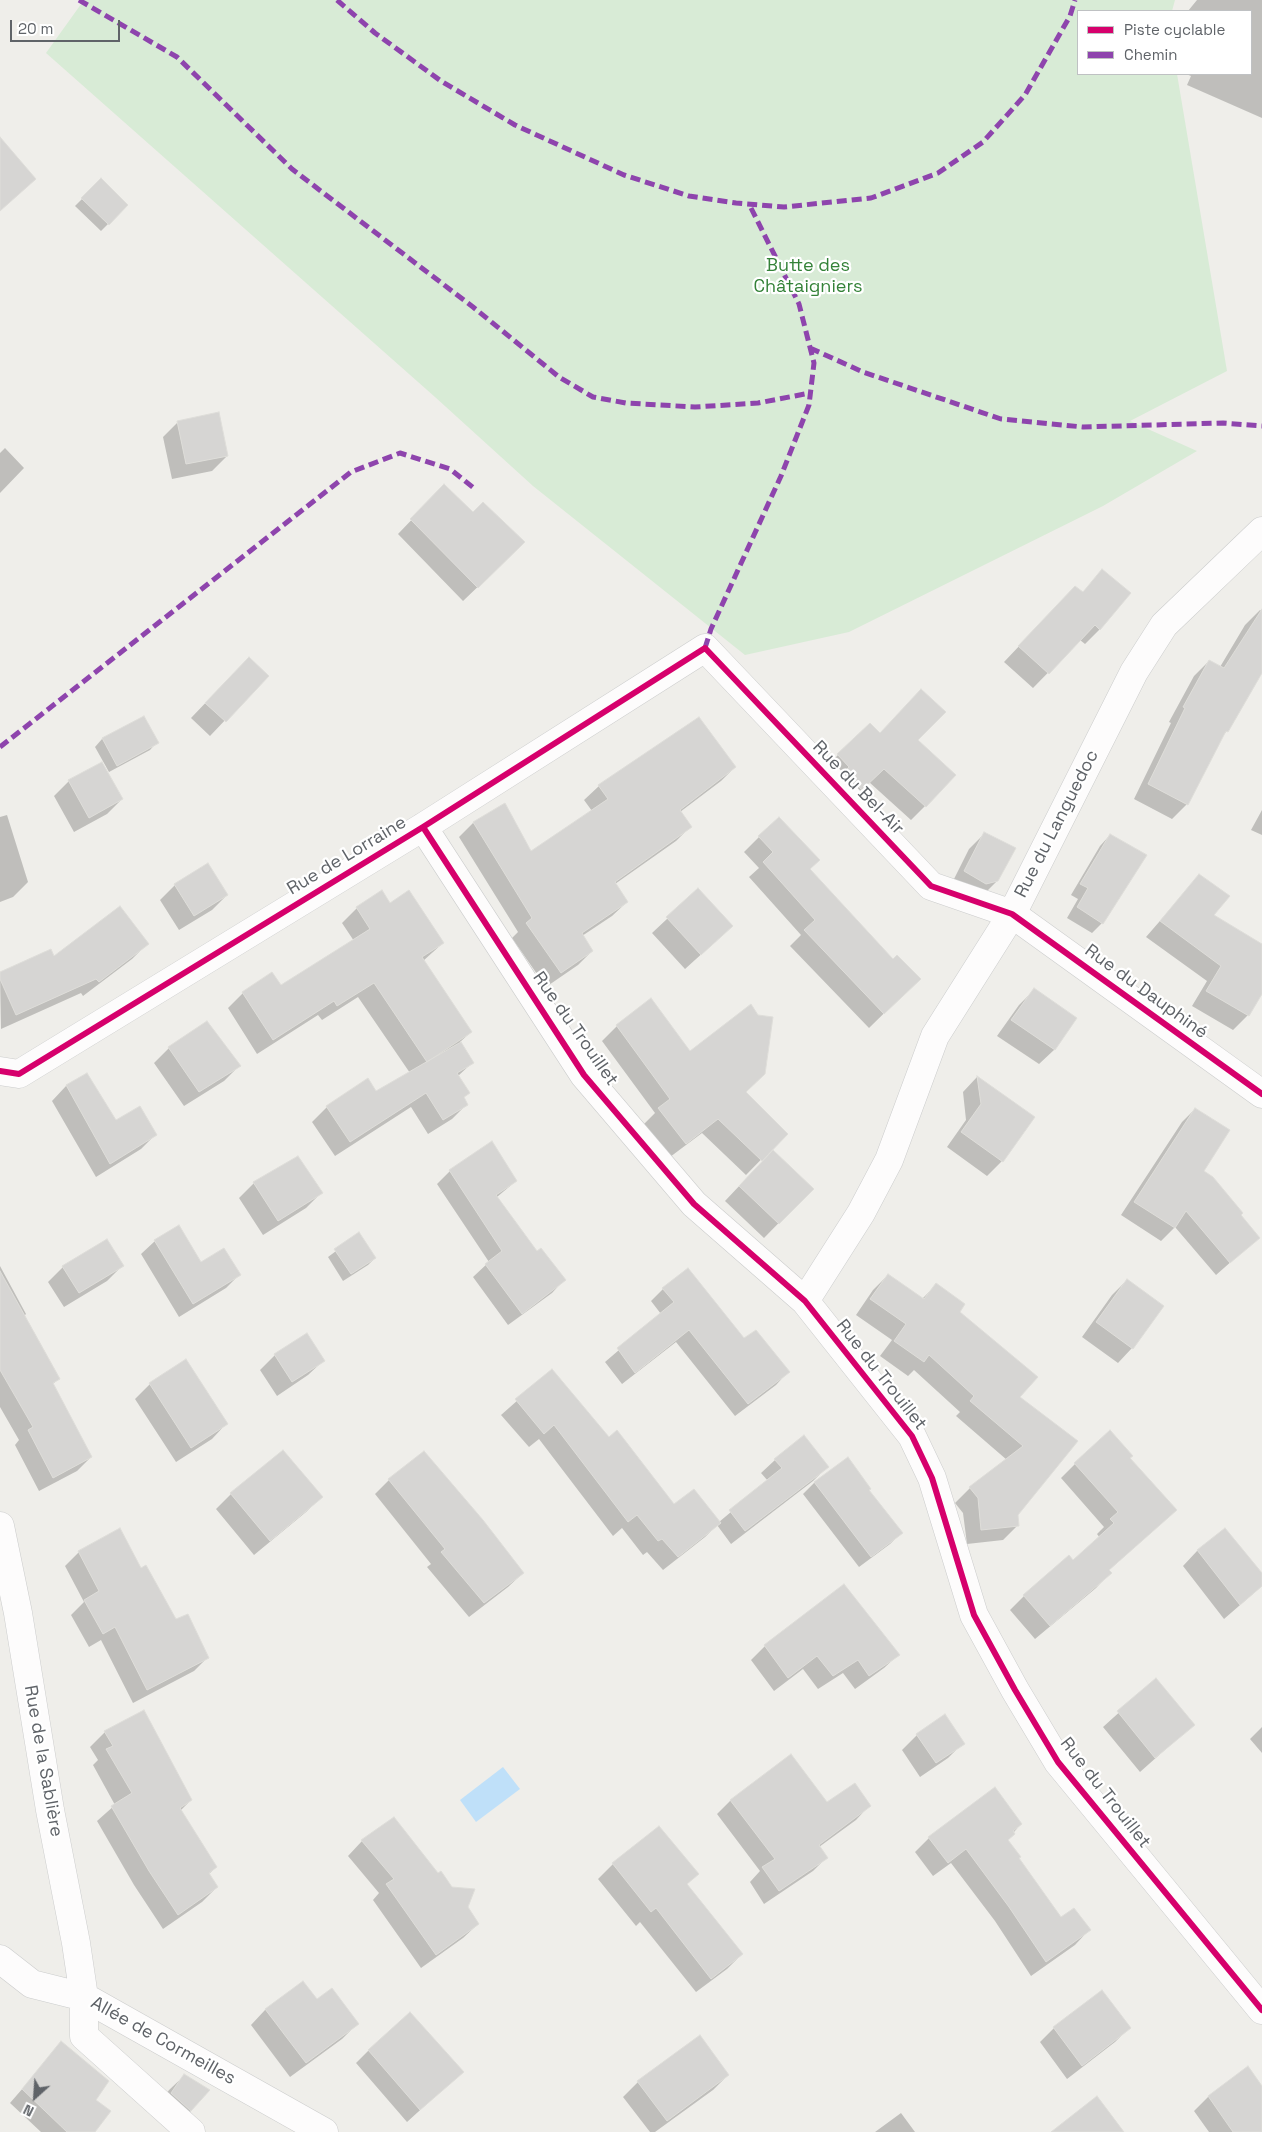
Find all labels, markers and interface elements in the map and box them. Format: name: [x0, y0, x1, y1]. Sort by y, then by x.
scale bar: [12, 10, 122, 42]
legend: [1077, 10, 1252, 75]
text: 20 m: [18, 19, 53, 38]
text: Piste cyclable: [1124, 20, 1225, 39]
text: Chemin: [1124, 45, 1177, 64]
park label: Butte des Châtaigniers: [753, 255, 863, 298]
street label: Rue du Bel-Air: [808, 736, 908, 840]
street label: Rue du Languedoc: [1010, 747, 1104, 901]
street label: Rue de Lorraine: [284, 812, 410, 900]
street label: Rue du Dauphiné: [1080, 940, 1212, 1044]
street label: Rue du Trouillet: [528, 968, 622, 1090]
street label: Rue du Trouillet: [831, 1315, 931, 1435]
street label: Rue de la Sablière: [19, 1684, 67, 1838]
street label: Rue du Trouillet: [1055, 1733, 1155, 1853]
street label: Allée de Cormeilles: [87, 1992, 239, 2090]
north arrow: [10, 2072, 60, 2122]
text: N: [20, 2100, 37, 2121]

